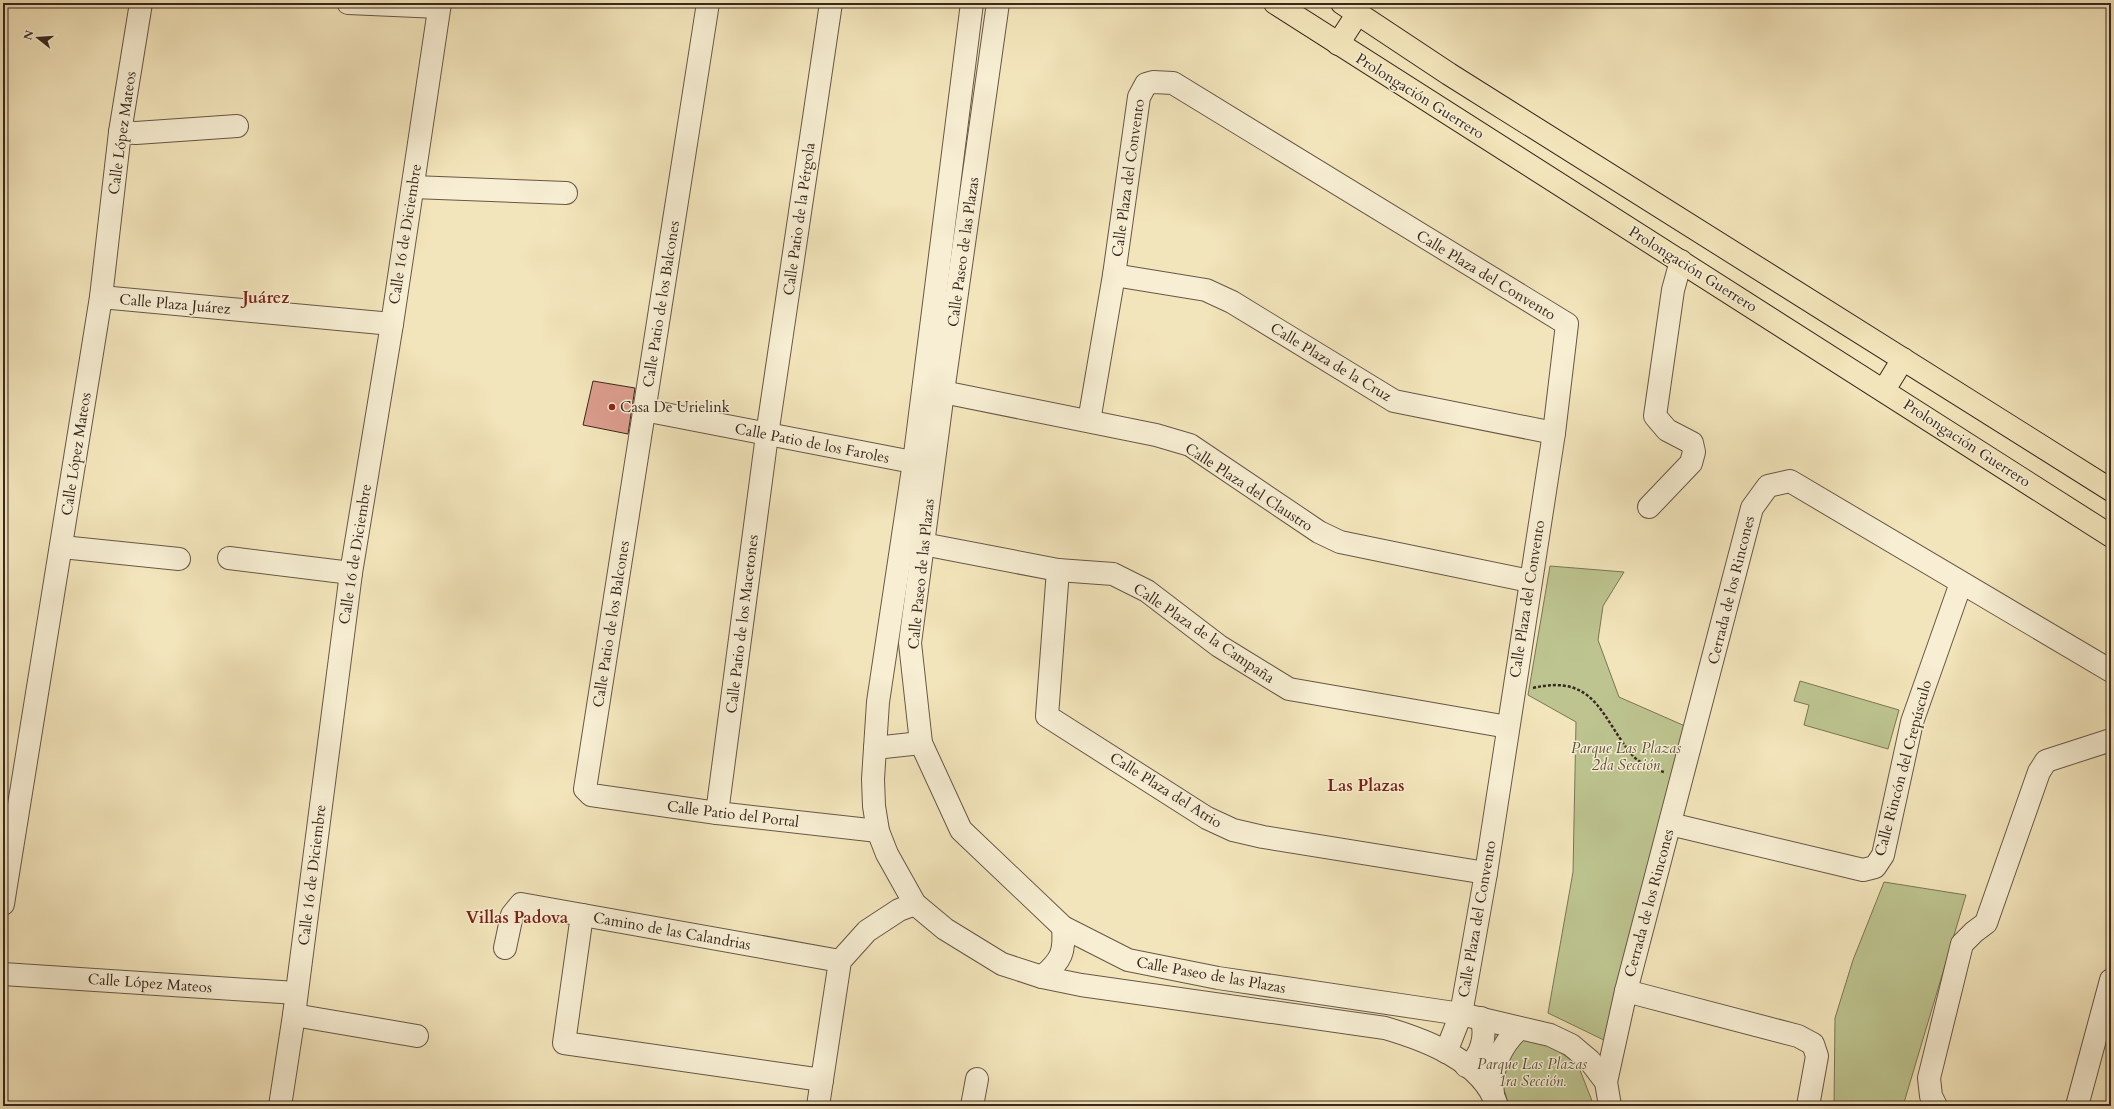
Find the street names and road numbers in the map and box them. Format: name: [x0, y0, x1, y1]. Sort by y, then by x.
street label: Prolongación Guerrero: [1352, 48, 1488, 144]
street label: Calle López Mateos: [103, 70, 141, 196]
street label: Calle Plaza del Convento: [1107, 98, 1149, 258]
street label: Calle Patio de la Pérgola: [778, 141, 820, 297]
street label: Calle 16 de Diciembre: [384, 162, 426, 306]
street label: Calle Paseo de las Plazas: [943, 176, 983, 328]
street label: Calle Patio de los Balcones: [638, 219, 684, 389]
street label: Prolongación Guerrero: [1625, 221, 1761, 317]
street label: Calle Plaza del Convento: [1413, 225, 1559, 325]
street label: Calle Plaza Juárez: [119, 289, 232, 319]
street label: Calle Plaza de la Cruz: [1267, 318, 1395, 406]
street label: Calle López Mateos: [56, 391, 96, 517]
street label: Prolongación Guerrero: [1900, 394, 2034, 492]
street label: Calle Patio de los Faroles: [733, 418, 891, 468]
street label: Calle Plaza del Claustro: [1181, 438, 1317, 536]
street label: Calle 16 de Diciembre: [334, 482, 376, 626]
street label: Calle Paseo de las Plazas: [903, 498, 939, 650]
street label: Cerrada de los Rincones: [1703, 514, 1759, 666]
street label: Calle Plaza del Convento: [1505, 519, 1549, 679]
street label: Calle Patio de los Macetones: [721, 533, 763, 715]
street label: Calle Patio de los Balcones: [588, 539, 634, 709]
street label: Calle Plaza de la Campaña: [1130, 578, 1279, 688]
street label: Calle Rincón del Crepúsculo: [1870, 678, 1936, 858]
street label: Calle Plaza del Atrio: [1106, 747, 1226, 833]
street label: Calle Patio del Portal: [666, 796, 800, 832]
street label: Calle 16 de Diciembre: [293, 803, 331, 947]
street label: Cerrada de los Rincones: [1620, 827, 1678, 979]
street label: Calle Plaza del Convento: [1453, 839, 1501, 999]
street label: Camino de las Calandrias: [592, 907, 752, 955]
street label: Calle Paseo de las Plazas: [1135, 952, 1287, 998]
street label: Calle López Mateos: [87, 969, 213, 997]

